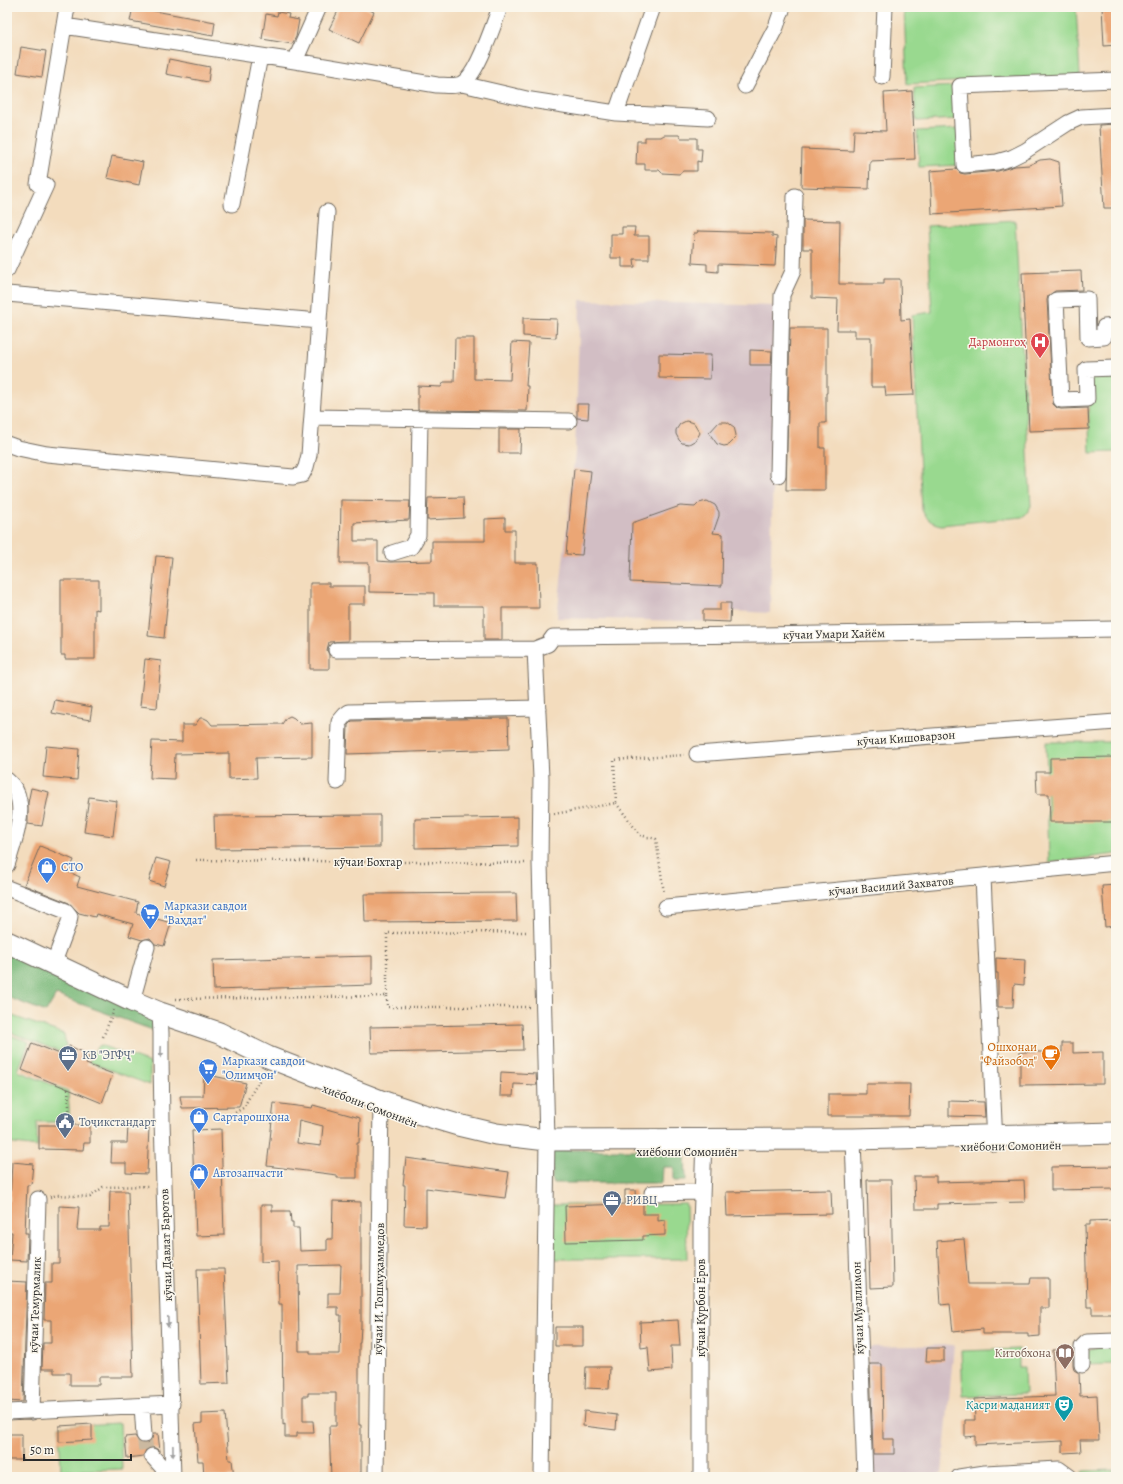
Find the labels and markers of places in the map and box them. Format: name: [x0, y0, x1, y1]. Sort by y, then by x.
hospital icon: Дармонгоҳ: [1029, 331, 1051, 359]
place label: Дармонгоҳ: [969, 334, 1026, 350]
shop icon: СТО: [36, 856, 58, 884]
place label: СТО: [61, 859, 83, 875]
place label: Маркази савдои "Ваҳдат": [164, 898, 247, 928]
supermarket icon: Маркази савдои "Ваҳдат": [139, 902, 161, 930]
place label: Ошхонаи "Файзобод": [980, 1039, 1037, 1069]
cafe icon: Ошхонаи "Файзобод": [1040, 1043, 1062, 1071]
office icon: КВ "ЭГФҶ": [57, 1044, 79, 1072]
place label: КВ "ЭГФҶ": [82, 1047, 135, 1063]
place label: Маркази савдои "Олимҷон": [222, 1053, 305, 1083]
supermarket icon: Маркази савдои "Олимҷон": [197, 1057, 219, 1085]
shop icon: Сартарошхона: [188, 1106, 210, 1134]
place label: Сартарошхона: [213, 1109, 290, 1125]
public building icon: Тоҷикстандарт: [54, 1111, 76, 1139]
place label: Тоҷикстандарт: [79, 1114, 156, 1130]
shop icon: Автозапчасти: [188, 1162, 210, 1190]
place label: Автозапчасти: [212, 1165, 283, 1181]
office icon: РИВЦ: [601, 1189, 623, 1217]
place label: РИВЦ: [626, 1192, 658, 1208]
library icon: Китобхона: [1054, 1342, 1076, 1370]
place label: Китобхона: [995, 1345, 1051, 1361]
theatre icon: Қасри маданият: [1053, 1394, 1075, 1422]
place label: Қасри маданият: [966, 1397, 1051, 1413]

